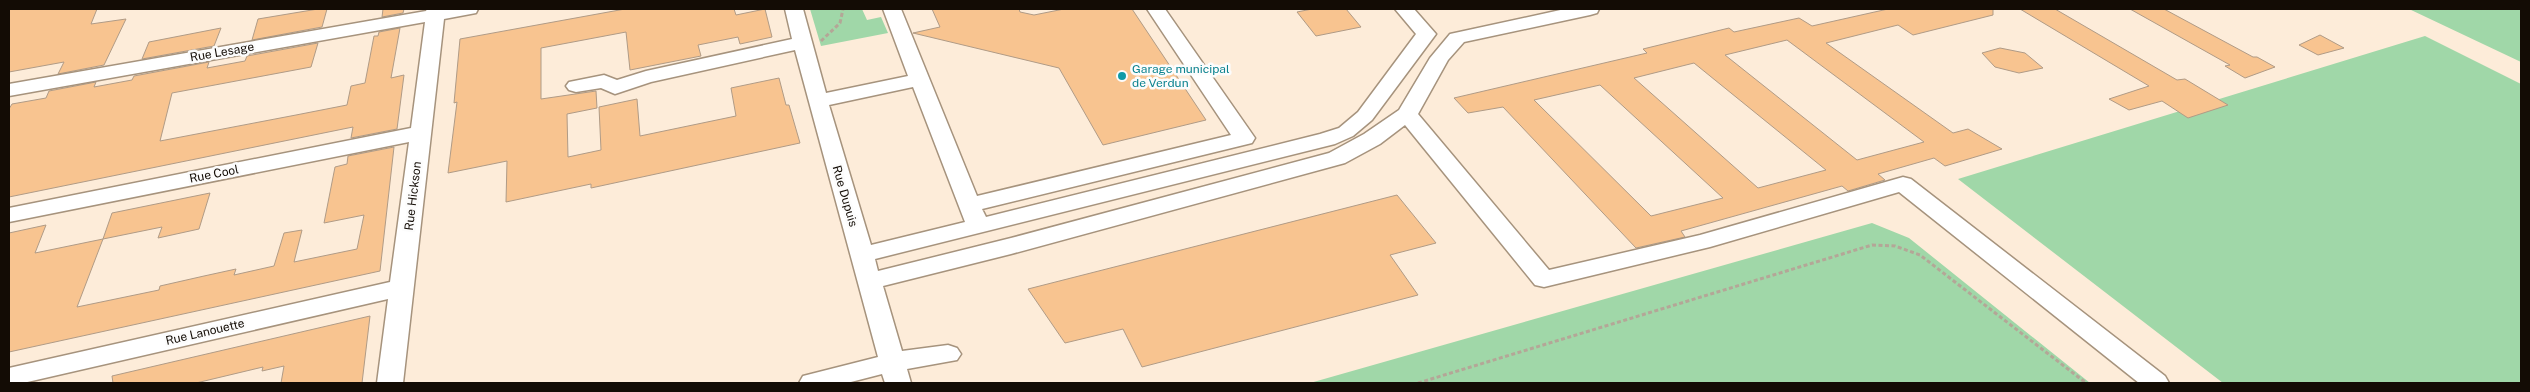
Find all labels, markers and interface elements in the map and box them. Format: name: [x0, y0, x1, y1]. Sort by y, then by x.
street label: Rue Lesage: [189, 39, 255, 65]
place label: Garage municipal de Verdun: [1132, 62, 1230, 90]
marker: Garage municipal de Verdun: [1116, 70, 1128, 82]
street label: Rue Hickson: [402, 161, 424, 231]
street label: Rue Cool: [188, 162, 240, 186]
street label: Rue Dupuis: [830, 164, 860, 228]
street label: Rue Lanouette: [164, 316, 246, 348]

